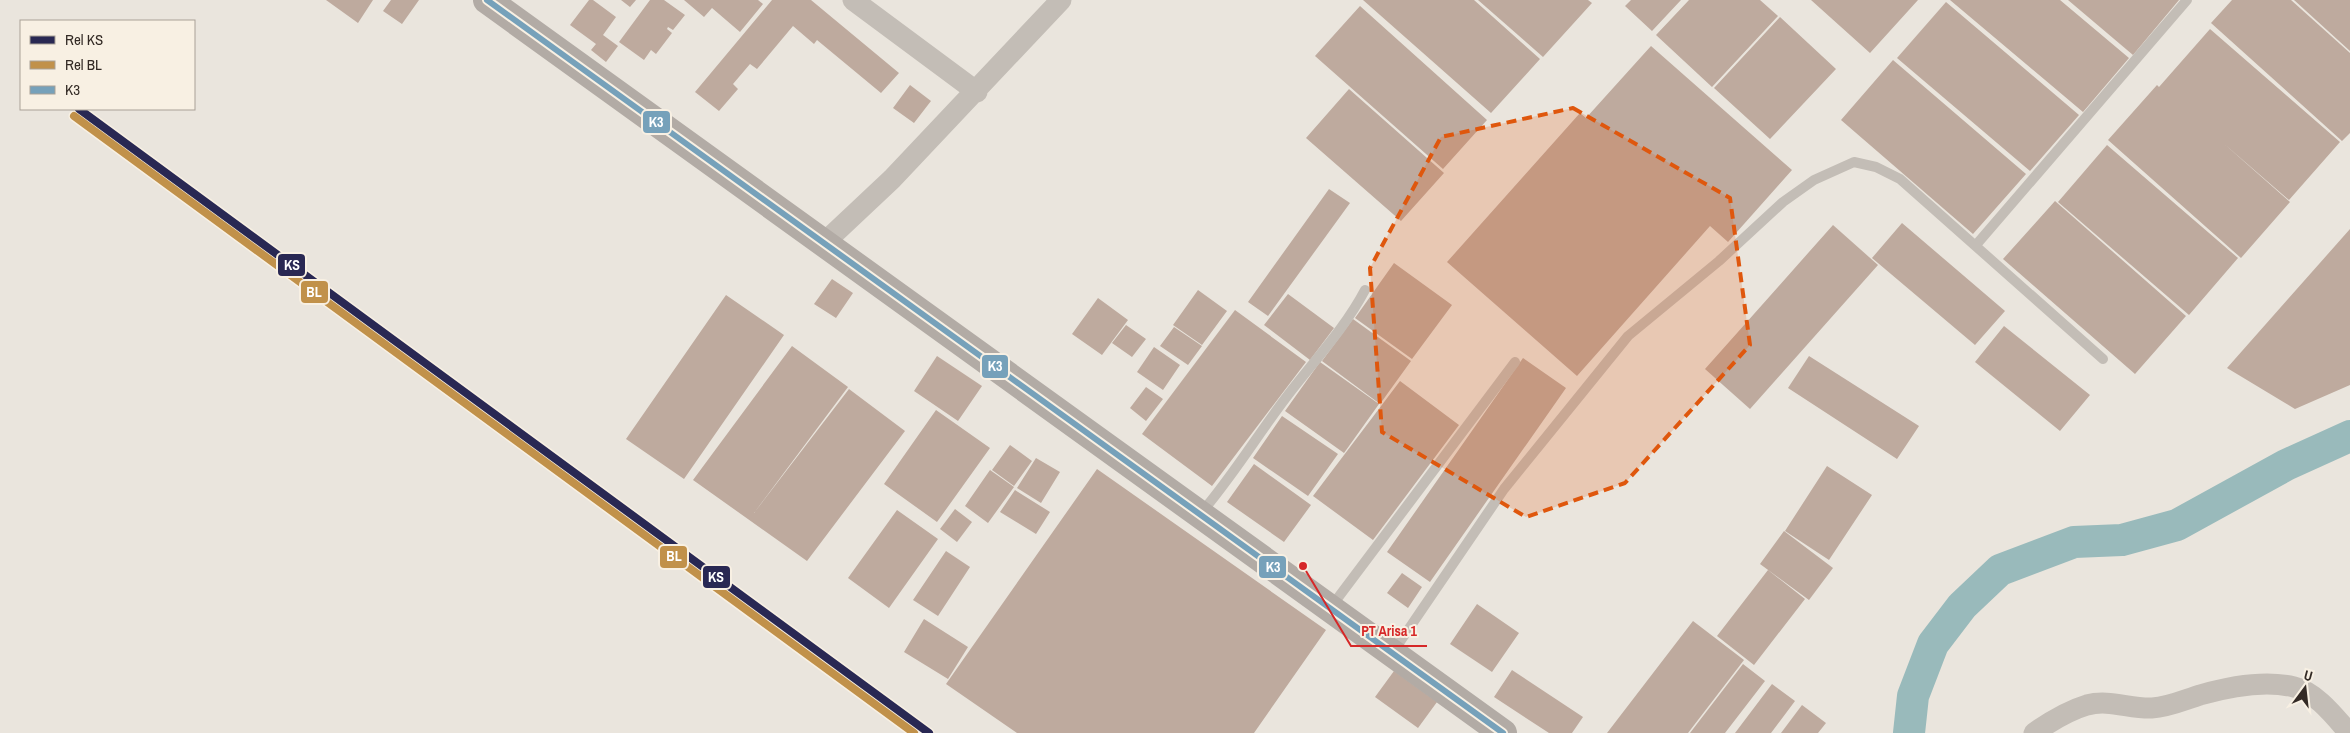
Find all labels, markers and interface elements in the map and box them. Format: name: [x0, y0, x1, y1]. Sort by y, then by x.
legend: [20, 20, 195, 110]
text: Rel KS: [65, 29, 103, 50]
text: Rel BL: [65, 54, 102, 75]
text: K3: [65, 79, 80, 100]
line badge: K3: [642, 110, 671, 134]
text: K3: [649, 113, 663, 131]
line badge: KS: [277, 253, 306, 277]
text: KS: [284, 256, 300, 274]
line badge: BL: [300, 280, 329, 304]
text: BL: [306, 283, 322, 301]
line badge: K3: [981, 354, 1009, 379]
text: K3: [988, 357, 1002, 375]
line badge: BL: [659, 545, 688, 569]
text: BL: [666, 547, 682, 565]
line badge: K3: [1258, 555, 1287, 579]
text: K3: [1266, 558, 1280, 576]
line badge: KS: [702, 565, 731, 589]
text: KS: [708, 568, 724, 586]
callout: PT Arisa 1: [1351, 617, 1427, 646]
text: PT Arisa 1: [1361, 622, 1417, 640]
north arrow: [2280, 663, 2330, 713]
text: U: [2302, 666, 2315, 685]

